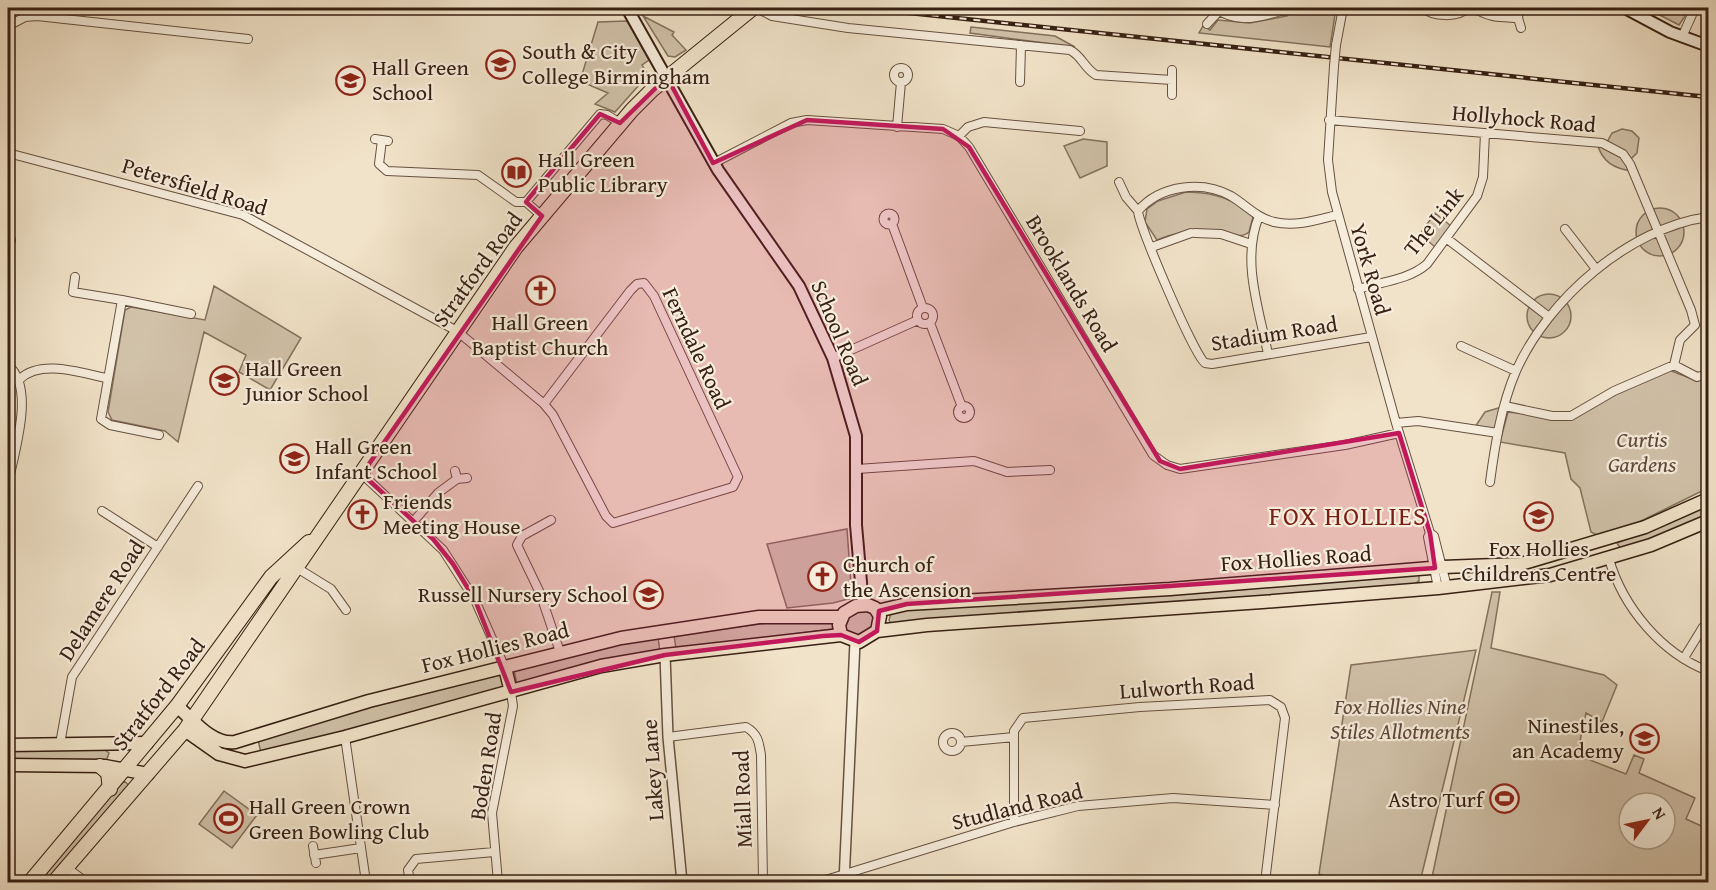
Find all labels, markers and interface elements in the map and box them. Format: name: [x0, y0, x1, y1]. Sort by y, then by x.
place label: South & City College Birmingham: [522, 35, 710, 92]
school or university icon: South & City College Birmingham: [485, 48, 517, 80]
place label: Hall Green School: [372, 51, 470, 108]
school or university icon: Hall Green School: [335, 64, 367, 96]
street label: Hollyhock Road: [1451, 96, 1597, 140]
place label: Hall Green Public Library: [538, 143, 668, 200]
street label: Petersfield Road: [118, 149, 272, 223]
library icon: Hall Green Public Library: [501, 156, 533, 188]
street label: The Link: [1395, 179, 1471, 262]
street label: Stratford Road: [424, 205, 530, 333]
street label: Brooklands Road: [1018, 208, 1126, 358]
street label: York Road: [1343, 219, 1399, 319]
church icon: Hall Green Baptist Church: [524, 274, 556, 306]
street label: School Road: [803, 275, 877, 391]
street label: Ferndale Road: [655, 282, 739, 414]
place label: Hall Green Baptist Church: [472, 306, 609, 363]
street label: Stadium Road: [1208, 307, 1340, 359]
place label: Hall Green Junior School: [242, 352, 369, 409]
school or university icon: Hall Green Junior School: [208, 365, 240, 397]
park label: Curtis Gardens: [1608, 423, 1676, 480]
place label: Hall Green Infant School: [315, 430, 438, 487]
school or university icon: Hall Green Infant School: [278, 443, 310, 475]
place label: Friends Meeting House: [383, 485, 521, 542]
district label: FOX HOLLIES: [1269, 496, 1427, 535]
church icon: Friends Meeting House: [346, 498, 378, 530]
school or university icon: Fox Hollies Childrens Centre: [1523, 500, 1555, 532]
place label: Fox Hollies Childrens Centre: [1462, 532, 1616, 589]
street label: Delamere Road: [50, 533, 152, 667]
street label: Fox Hollies Road: [1220, 537, 1373, 579]
place label: Church of the Ascension: [843, 548, 972, 605]
church icon: Church of the Ascension: [806, 561, 838, 593]
place label: Russell Nursery School: [418, 578, 628, 610]
school or university icon: Russell Nursery School: [633, 578, 665, 610]
street label: Fox Hollies Road: [418, 613, 572, 681]
street label: Stratford Road: [104, 631, 212, 757]
street label: Lulworth Road: [1118, 665, 1256, 707]
park label: Fox Hollies Nine Stiles Allotments: [1330, 690, 1470, 747]
street label: Boden Road: [461, 709, 509, 822]
place label: Ninestiles, an Academy: [1512, 709, 1624, 766]
street label: Lakey Lane: [632, 718, 672, 822]
school or university icon: Ninestiles, an Academy: [1629, 722, 1661, 754]
street label: Miall Road: [724, 749, 760, 848]
street label: Studland Road: [948, 774, 1086, 838]
place label: Astro Turf: [1388, 783, 1486, 815]
sports icon: Astro Turf: [1488, 783, 1520, 815]
place label: Hall Green Crown Green Bowling Club: [249, 790, 429, 847]
north arrow: [1617, 791, 1677, 851]
text: N: [1647, 802, 1673, 824]
sports icon: Hall Green Crown Green Bowling Club: [212, 803, 244, 835]

